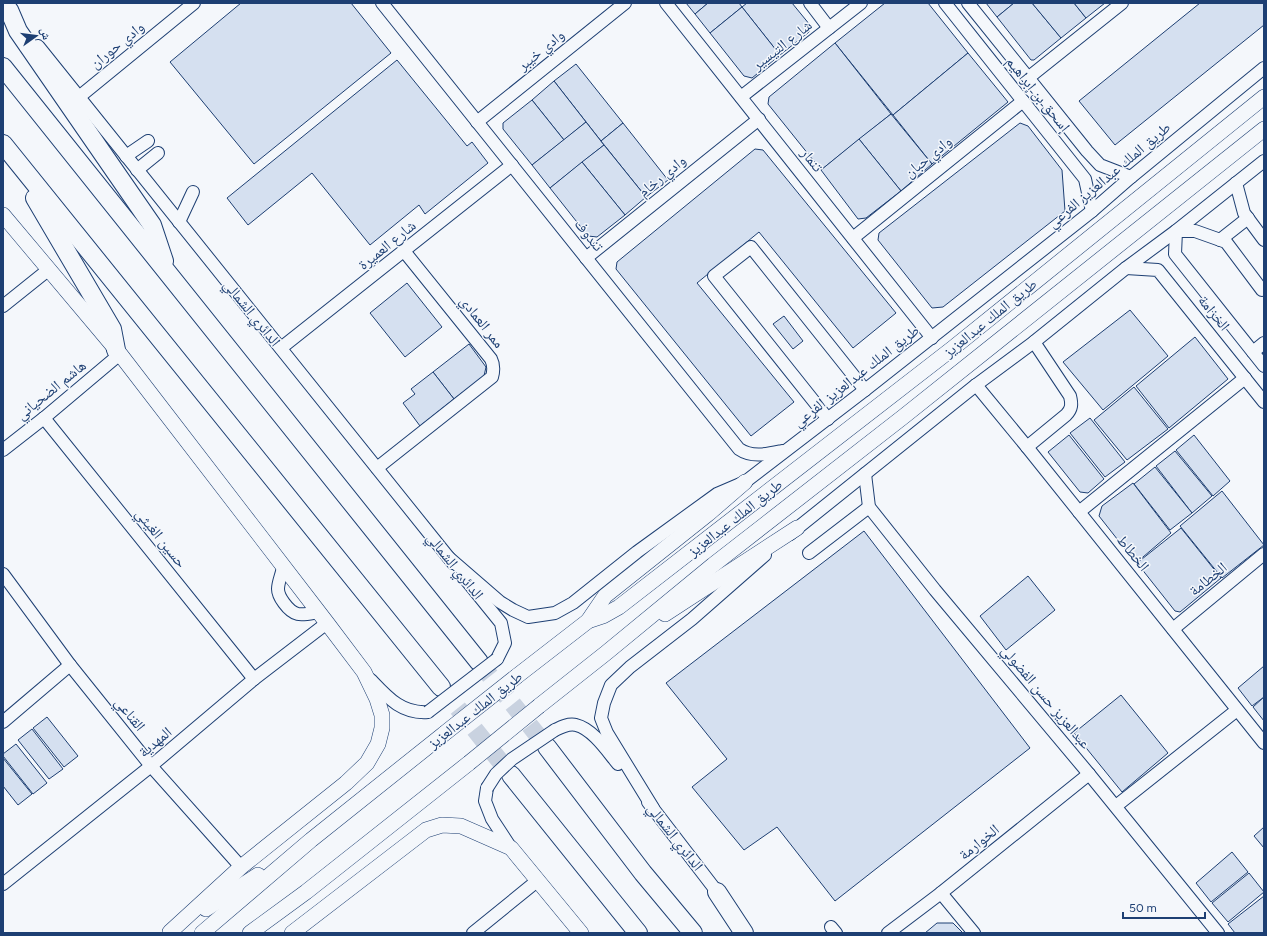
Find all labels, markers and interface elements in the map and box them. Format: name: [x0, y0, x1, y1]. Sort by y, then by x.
north arrow: [16, 16, 56, 56]
street label: شارع التيسير: [748, 16, 816, 75]
street label: وادي حوران: [86, 18, 149, 74]
text: ش: [37, 26, 53, 41]
street label: وادي خيبر: [513, 26, 570, 77]
street label: إسحق بن إبراهيم: [1001, 53, 1074, 136]
street label: طريق الملك عبدالعزيز الفرعي: [1044, 118, 1176, 234]
street label: وادي حبان: [900, 132, 957, 184]
street label: تنمار: [797, 144, 827, 176]
street label: وادي رخام: [634, 151, 691, 203]
street label: تندوف: [571, 215, 608, 255]
street label: شارع العميرة: [355, 216, 420, 274]
street label: طريق الملك عبدالعزيز: [939, 275, 1041, 363]
street label: الدائري الشمالي: [217, 276, 284, 352]
street label: ممر العمادي: [454, 292, 508, 354]
street label: الخزامة: [1194, 292, 1234, 334]
street label: طريق الملك عبدالعزيز الفرعي: [789, 321, 925, 433]
street label: هاشم الضحياني: [12, 356, 91, 426]
street label: طريق الملك عبدالعزيز: [683, 475, 787, 562]
street label: حسين الغيثي: [129, 505, 191, 574]
street label: الدائري الشمالي: [420, 529, 487, 605]
street label: الخطاط: [1113, 531, 1153, 575]
street label: الخطامة: [1185, 558, 1231, 600]
street label: عبدالعزيز حسن الفضولي: [995, 642, 1095, 755]
street label: طريق الملك عبدالعزيز: [423, 667, 527, 754]
street label: القناعي: [109, 693, 149, 736]
street label: المهدية: [135, 723, 175, 761]
street label: الدائري الشمالي: [641, 800, 707, 876]
street label: الخوارمة: [955, 820, 1003, 864]
scale bar: [1123, 894, 1205, 920]
text: 50 m: [1129, 901, 1157, 915]

